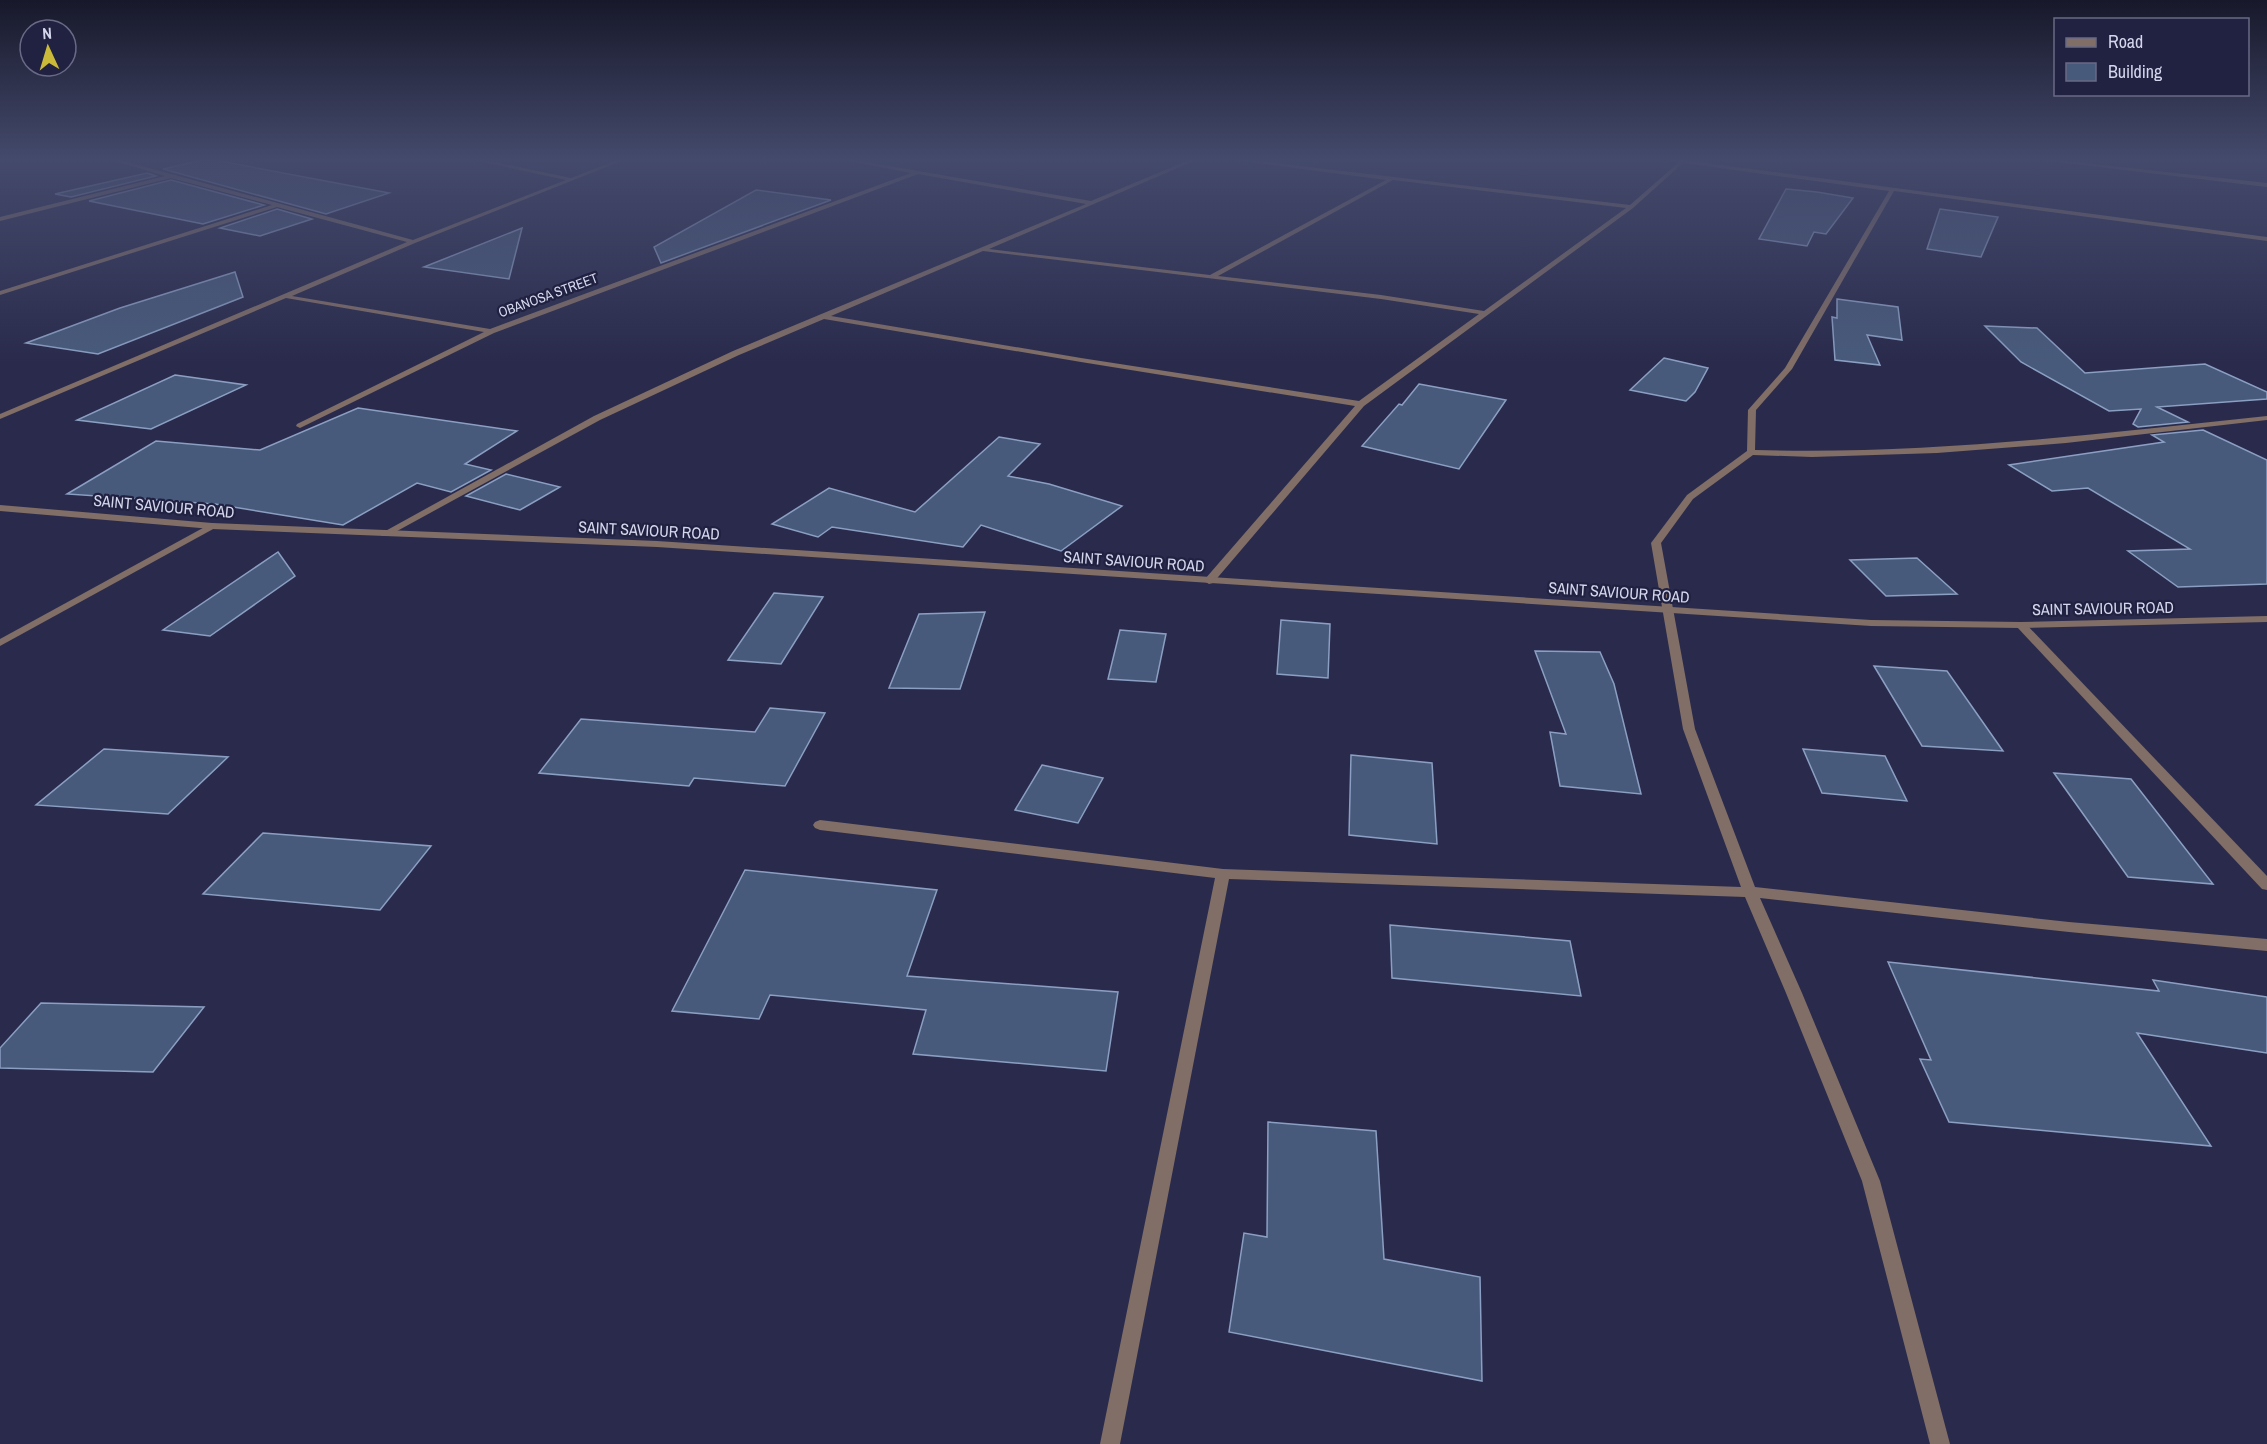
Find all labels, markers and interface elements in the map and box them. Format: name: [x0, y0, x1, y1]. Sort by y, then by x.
north arrow: [18, 18, 78, 78]
legend: [2054, 18, 2249, 96]
text: N: [41, 22, 52, 44]
text: Road: [2108, 29, 2143, 54]
text: Building: [2108, 59, 2163, 84]
street label: OBANOSA STREET: [496, 269, 600, 321]
street label: SAINT SAVIOUR ROAD: [92, 489, 236, 523]
street label: SAINT SAVIOUR ROAD: [578, 515, 720, 545]
street label: SAINT SAVIOUR ROAD: [1063, 545, 1205, 577]
street label: SAINT SAVIOUR ROAD: [1548, 576, 1690, 608]
street label: SAINT SAVIOUR ROAD: [2032, 596, 2174, 620]

